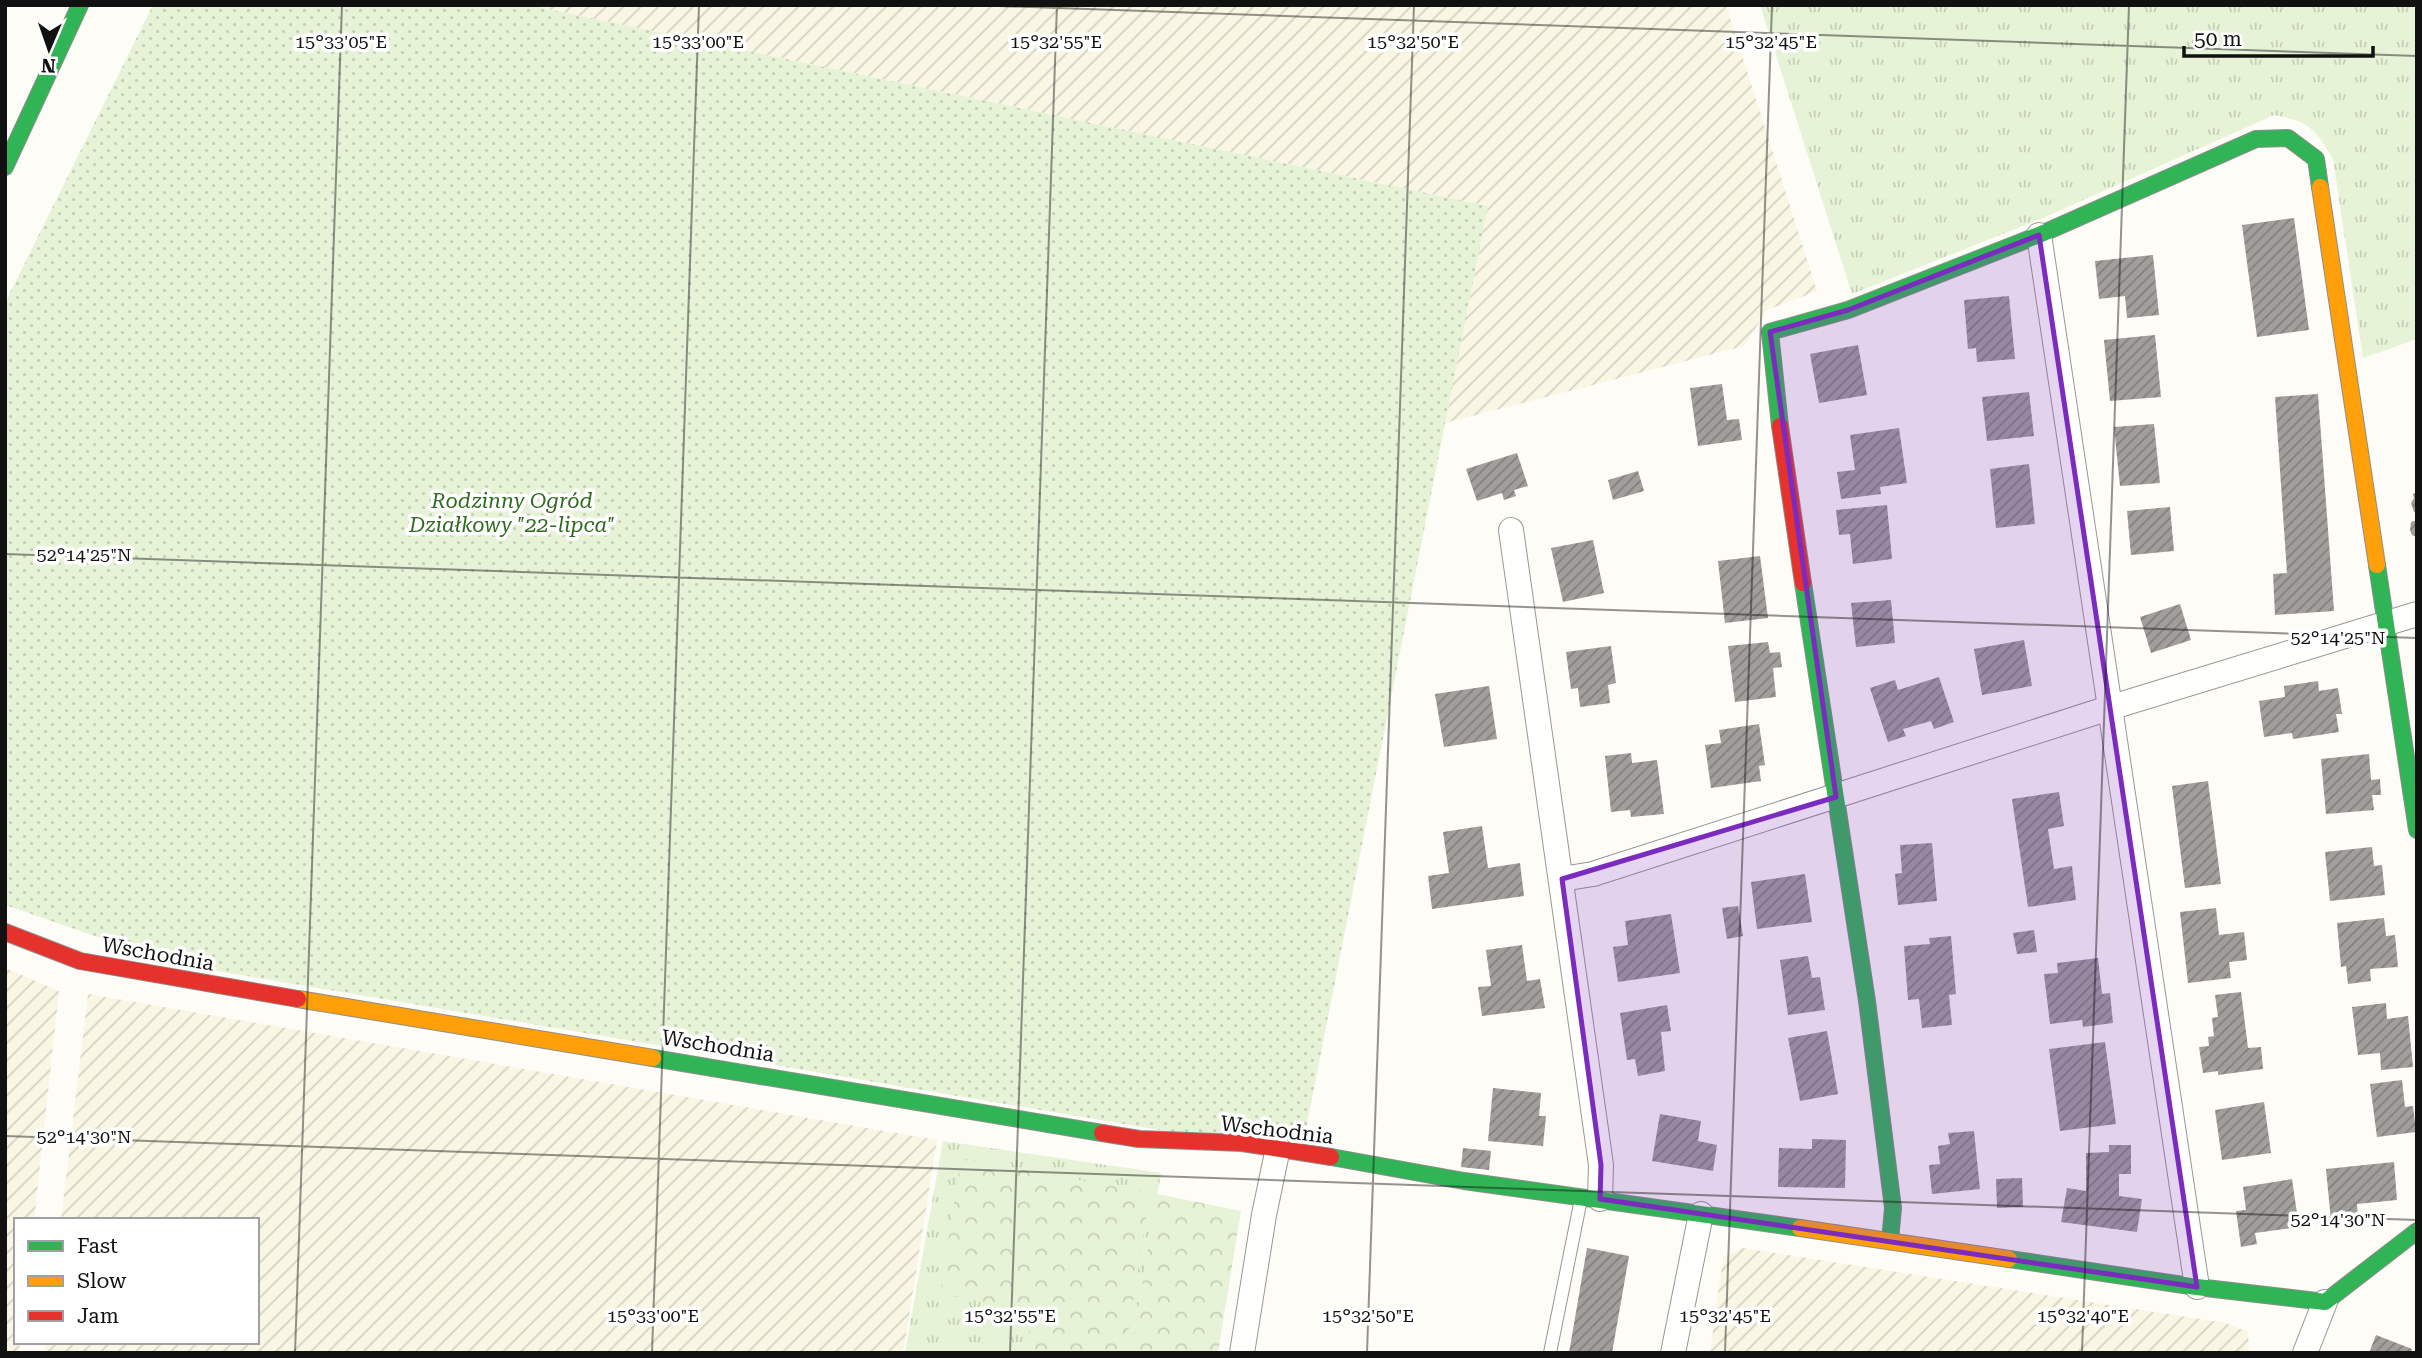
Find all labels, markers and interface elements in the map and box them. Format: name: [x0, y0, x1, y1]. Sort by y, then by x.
north arrow: [14, 14, 84, 84]
scale bar: [2184, 14, 2373, 58]
text: 50 m: [2194, 27, 2242, 51]
text: 15°33'05"E: [295, 31, 387, 52]
text: 15°33'00"E: [652, 31, 744, 52]
text: 15°32'55"E: [1010, 31, 1102, 52]
text: 15°32'50"E: [1367, 31, 1459, 52]
text: 15°32'45"E: [1725, 31, 1817, 52]
text: N: [40, 54, 56, 77]
park label: Rodzinny Ogród Działkowy "22-lipca": [408, 489, 615, 537]
text: 52°14'25"N: [37, 544, 131, 565]
text: 52°14'25"N: [2291, 627, 2385, 648]
street label: Wschodnia: [100, 932, 217, 976]
street label: Wschodnia: [660, 1025, 777, 1067]
street label: Wschodnia: [1219, 1111, 1336, 1149]
text: 52°14'30"N: [37, 1126, 131, 1147]
text: 52°14'30"N: [2291, 1209, 2385, 1230]
legend: [14, 1218, 259, 1344]
text: Fast: [77, 1234, 118, 1258]
text: Slow: [77, 1269, 127, 1293]
text: Jam: [77, 1304, 119, 1328]
text: 15°33'00"E: [607, 1305, 699, 1326]
text: 15°32'55"E: [964, 1305, 1056, 1326]
text: 15°32'50"E: [1322, 1305, 1414, 1326]
text: 15°32'45"E: [1679, 1305, 1771, 1326]
text: 15°32'40"E: [2037, 1305, 2129, 1326]

